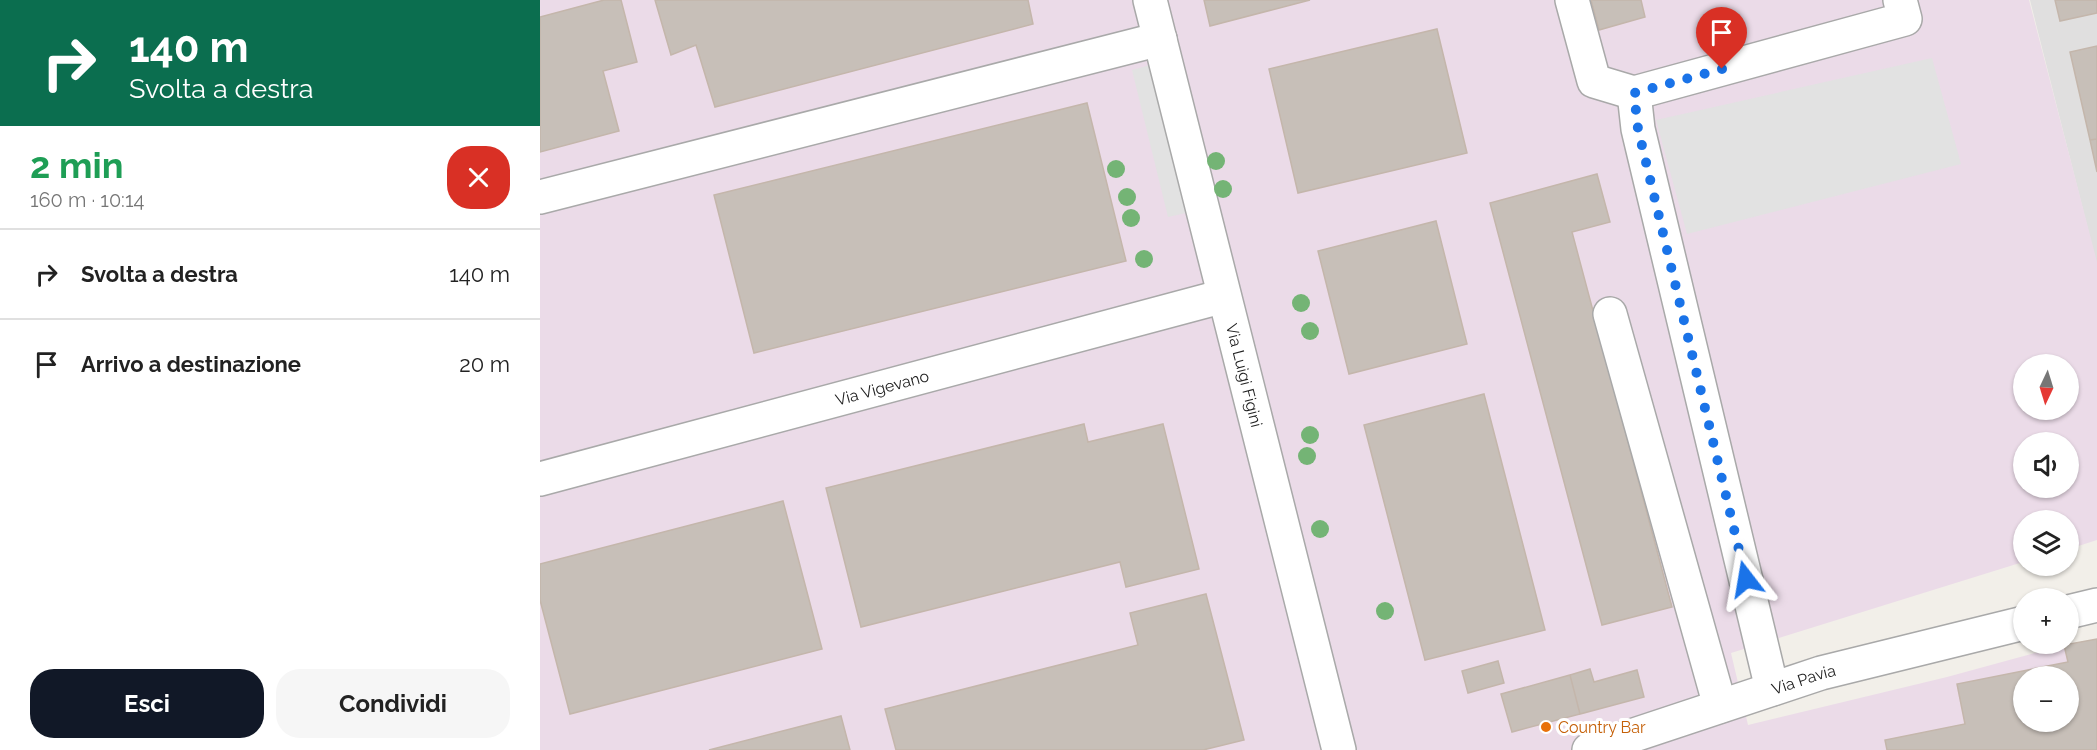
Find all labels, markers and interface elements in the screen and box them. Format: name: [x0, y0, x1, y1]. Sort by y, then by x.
pin: [1696, 7, 1747, 69]
icon: arrive: [1705, 16, 1738, 49]
text: 140 m: [129, 23, 249, 72]
icon: right: [30, 24, 108, 102]
text: Svolta a destra: [129, 73, 313, 104]
text: 2 min: [30, 144, 123, 186]
button: close: [447, 146, 510, 209]
text: 160 m · 10:14: [30, 188, 144, 212]
icon: right: [30, 258, 63, 291]
text: Svolta a destra: [81, 261, 238, 287]
text: 140 m: [449, 261, 510, 287]
street label: Via Luigi Figini: [1222, 321, 1267, 429]
icon: arrive: [30, 348, 63, 381]
text: Arrivo a destinazione: [81, 351, 301, 377]
text: 20 m: [459, 351, 510, 377]
north arrow: [2013, 354, 2079, 420]
map controls: [2013, 354, 2079, 732]
street label: Via Vigevano: [833, 366, 931, 409]
button: sound: [2013, 432, 2079, 498]
button: layers: [2013, 510, 2079, 576]
position arrow: [1714, 547, 1778, 611]
button: +: [2013, 588, 2079, 654]
street label: Via Pavia: [1769, 660, 1838, 698]
button: −: [2013, 666, 2079, 732]
button: Esci: [30, 669, 264, 738]
button: Condividi: [276, 669, 510, 738]
place label: Country Bar: [1558, 718, 1646, 737]
marker: Country Bar: [1539, 720, 1553, 734]

